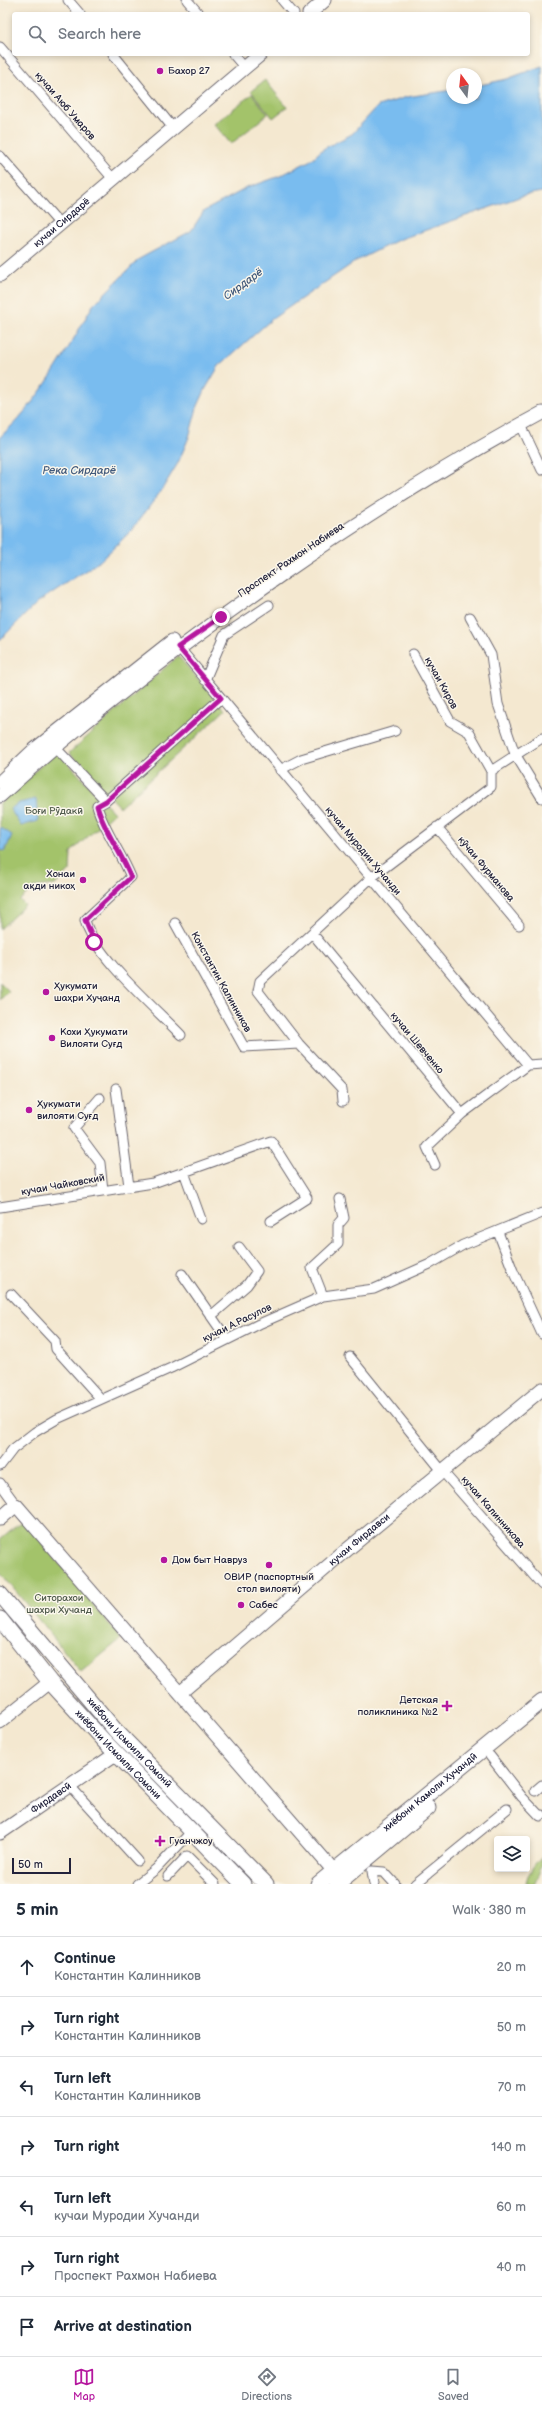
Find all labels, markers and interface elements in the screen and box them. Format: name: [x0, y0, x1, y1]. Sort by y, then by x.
search box: [12, 12, 530, 56]
icon: search: [26, 23, 48, 45]
text: Search here: [58, 25, 141, 44]
place label: Бахор 27: [168, 65, 210, 77]
marker: Бахор 27: [155, 66, 165, 76]
north arrow: [446, 68, 482, 104]
street label: кучаи Аюб Умаров: [32, 70, 98, 143]
street label: кучаи Сирдарё: [31, 195, 93, 250]
water label: Сирдарё: [221, 265, 265, 303]
water label: Река Сирдарё: [42, 464, 116, 477]
street label: Проспект Рахмон Набиева: [236, 520, 346, 600]
route end: [212, 608, 230, 626]
street label: кучаи Киров: [422, 655, 461, 712]
street label: кучаи Муродии Хучанди: [322, 804, 404, 898]
park label: Боғи Рӯдакӣ: [25, 805, 83, 817]
street label: кӯчаи Фурманова: [455, 834, 517, 904]
place label: Хонаи ақди никоҳ: [24, 868, 75, 892]
marker: Хонаи ақди никоҳ: [78, 875, 88, 885]
street label: Константин Калинников: [188, 930, 254, 1035]
route start: [85, 933, 103, 951]
place label: Ҳукумати шаҳри Хуҷанд: [54, 980, 120, 1004]
marker: Ҳукумати шаҳри Хуҷанд: [41, 987, 51, 997]
street label: кучаи Шевченко: [388, 1010, 446, 1076]
place label: Кохи Ҳукумати Вилояти Суғд: [60, 1026, 128, 1050]
marker: Кохи Ҳукумати Вилояти Суғд: [47, 1033, 57, 1043]
place label: Ҳукумати вилояти Суғд: [37, 1098, 98, 1122]
marker: Ҳукумати вилояти Суғд: [24, 1105, 34, 1115]
street label: кучаи Чайковский: [20, 1172, 106, 1198]
street label: кучаи А.Расулов: [201, 1301, 274, 1345]
street label: кучаи Калинникова: [459, 1474, 528, 1550]
street label: кучаи Фирдавси: [326, 1511, 392, 1569]
place label: Дом быт Навруз: [172, 1554, 247, 1566]
marker: Дом быт Навруз: [159, 1555, 169, 1565]
marker: ОВИР (паспортный стол вилояти): [264, 1560, 274, 1570]
place label: ОВИР (паспортный стол вилояти): [224, 1571, 314, 1595]
park label: Ситорахои шахри Хучанд: [26, 1592, 92, 1616]
place label: Сабес: [249, 1599, 278, 1611]
marker: Сабес: [236, 1600, 246, 1610]
place label: Детская поликлиника №2: [358, 1694, 438, 1718]
street label: хиёбони Исмоили Сомонӣ: [84, 1695, 174, 1790]
marker: Детская поликлиника №2: [441, 1700, 453, 1712]
street label: хиёбони Исмоили Сомони: [73, 1707, 163, 1802]
street label: хиёбони Камоли Хуҷандӣ: [381, 1750, 480, 1834]
street label: Фирдавсӣ: [29, 1780, 74, 1816]
marker: Гуанчжоу: [154, 1835, 166, 1847]
place label: Гуанчжоу: [169, 1835, 213, 1847]
map controls: [494, 1836, 530, 1872]
button: layers: [494, 1836, 530, 1872]
scale bar: [12, 1856, 71, 1875]
text: 50 m: [18, 1858, 43, 1871]
text: 5 min: [16, 1900, 59, 1920]
text: Walk · 380 m: [452, 1902, 526, 1918]
text: Continue: [54, 1949, 116, 1968]
icon: ahead: [16, 1956, 38, 1978]
text: 20 m: [496, 1959, 526, 1975]
text: Константин Калинников: [54, 1968, 201, 1984]
text: Turn right: [54, 2009, 119, 2028]
icon: right: [16, 2016, 38, 2038]
text: 50 m: [497, 2019, 526, 2035]
text: Константин Калинников: [54, 2028, 201, 2044]
text: Turn left: [54, 2069, 111, 2088]
icon: left: [16, 2076, 38, 2098]
text: 70 m: [498, 2079, 526, 2095]
text: Константин Калинников: [54, 2088, 201, 2104]
icon: right: [16, 2136, 38, 2158]
text: Turn right: [54, 2137, 119, 2156]
text: 140 m: [491, 2139, 526, 2155]
text: Turn left: [54, 2189, 111, 2208]
icon: left: [16, 2196, 38, 2218]
text: 60 m: [496, 2199, 526, 2215]
text: кучаи Муродии Хучанди: [54, 2208, 199, 2224]
text: Turn right: [54, 2249, 119, 2268]
icon: right: [16, 2256, 38, 2278]
text: 40 m: [496, 2259, 526, 2275]
text: Проспект Рахмон Набиева: [54, 2268, 217, 2284]
icon: arrive: [16, 2316, 38, 2338]
text: Arrive at destination: [54, 2317, 192, 2336]
tab: Map: [73, 2366, 95, 2403]
tab: Directions: [241, 2366, 292, 2403]
tab: Saved: [438, 2366, 469, 2403]

